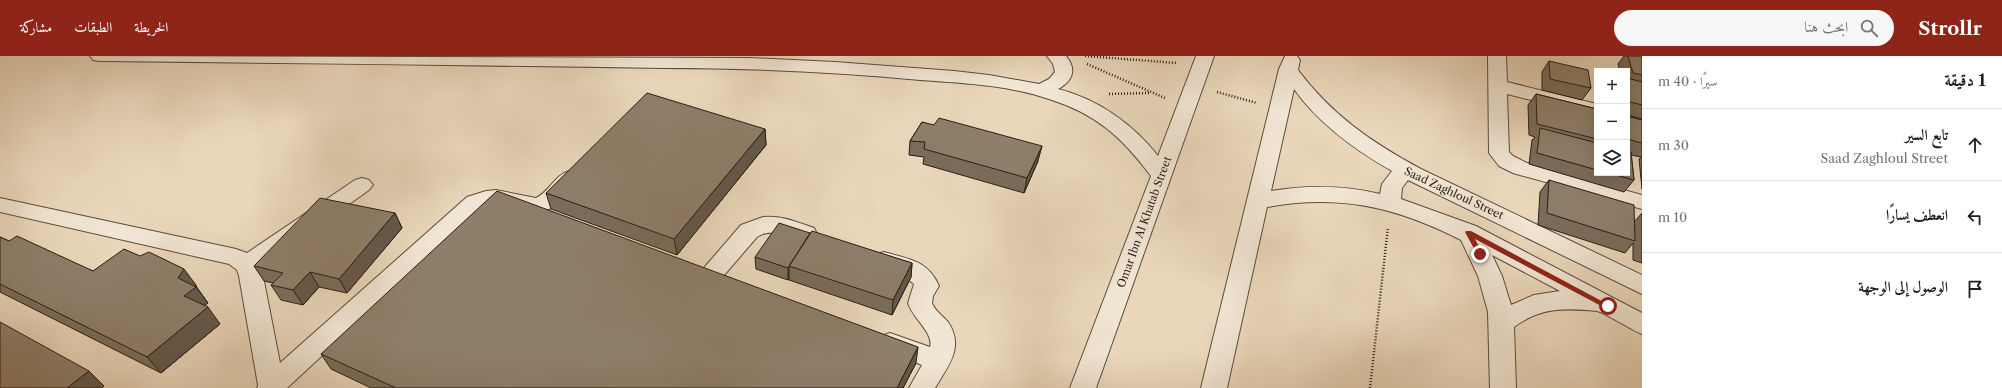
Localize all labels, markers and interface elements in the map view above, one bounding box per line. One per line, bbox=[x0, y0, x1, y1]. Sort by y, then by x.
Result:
search box bbox=[1614, 10, 1894, 46]
text: ابحث هنا bbox=[1804, 17, 1848, 36]
icon: search bbox=[1858, 17, 1880, 39]
text: Strollr bbox=[1918, 17, 1982, 40]
text: مشاركة bbox=[20, 18, 52, 36]
text: الطبقات bbox=[74, 18, 112, 36]
text: الخريطة bbox=[134, 18, 168, 36]
map controls bbox=[1594, 68, 1630, 176]
button: + bbox=[1594, 68, 1630, 104]
text: 1 دقيقة bbox=[1944, 70, 1986, 90]
text: سيرًا · 40 m bbox=[1658, 73, 1717, 89]
button: − bbox=[1594, 104, 1630, 140]
text: تابع السير bbox=[1905, 125, 1948, 144]
icon: ahead bbox=[1964, 134, 1986, 156]
text: 30 m bbox=[1658, 137, 1689, 153]
button: layers bbox=[1594, 140, 1630, 176]
text: Saad Zaghloul Street bbox=[1821, 150, 1948, 166]
street label: Omar Ibn Al Khatab Street bbox=[1114, 154, 1174, 290]
street label: Saad Zaghloul Street bbox=[1402, 164, 1506, 222]
text: انعطف يسارًا bbox=[1886, 205, 1948, 224]
icon: left bbox=[1964, 206, 1986, 228]
text: 10 m bbox=[1658, 209, 1687, 225]
route end bbox=[1471, 245, 1489, 263]
text: الوصول إلى الوجهة bbox=[1858, 277, 1948, 296]
icon: arrive bbox=[1964, 278, 1986, 300]
route start bbox=[1599, 297, 1617, 315]

